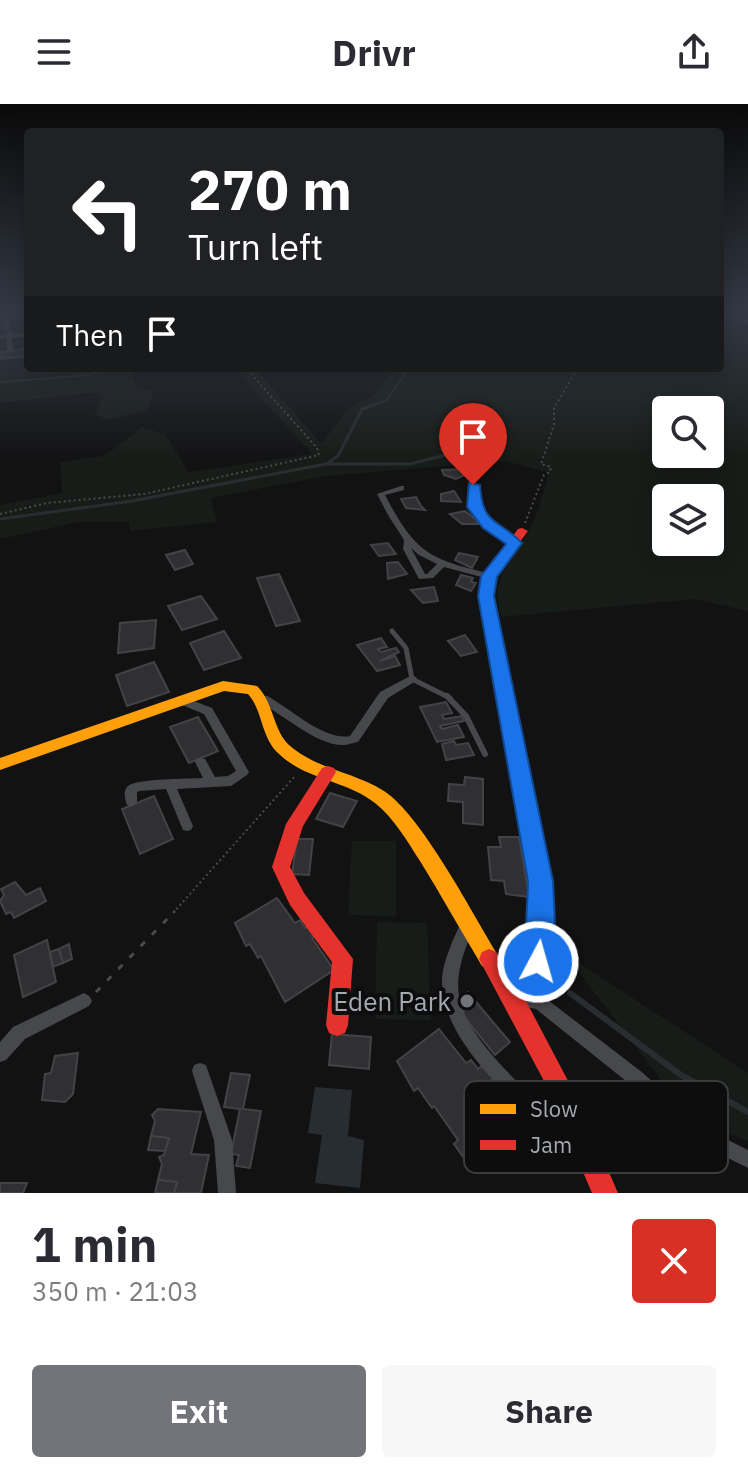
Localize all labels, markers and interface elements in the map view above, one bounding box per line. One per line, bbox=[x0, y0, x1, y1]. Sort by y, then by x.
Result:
text: Drivr bbox=[332, 29, 416, 76]
icon: menu bbox=[32, 30, 76, 74]
icon: share bbox=[672, 30, 716, 74]
text: 270 m bbox=[188, 153, 352, 225]
icon: left bbox=[56, 160, 160, 264]
text: Turn left bbox=[188, 223, 323, 270]
icon: arrive bbox=[140, 312, 184, 356]
text: Then bbox=[56, 315, 124, 354]
map controls bbox=[652, 396, 724, 556]
button: search bbox=[652, 396, 724, 468]
pin bbox=[439, 403, 507, 485]
icon: arrive bbox=[451, 415, 495, 459]
button: layers bbox=[652, 484, 724, 556]
position arrow bbox=[496, 920, 580, 1004]
place label: Eden Park bbox=[333, 984, 451, 1018]
marker: Eden Park bbox=[458, 992, 476, 1010]
legend bbox=[464, 1081, 728, 1173]
text: Slow bbox=[530, 1094, 578, 1123]
text: Jam bbox=[530, 1130, 572, 1159]
text: 1 min bbox=[32, 1213, 157, 1275]
button: close bbox=[632, 1219, 716, 1303]
text: 350 m · 21:03 bbox=[32, 1274, 198, 1308]
button: Exit bbox=[32, 1365, 366, 1457]
button: Share bbox=[382, 1365, 716, 1457]

